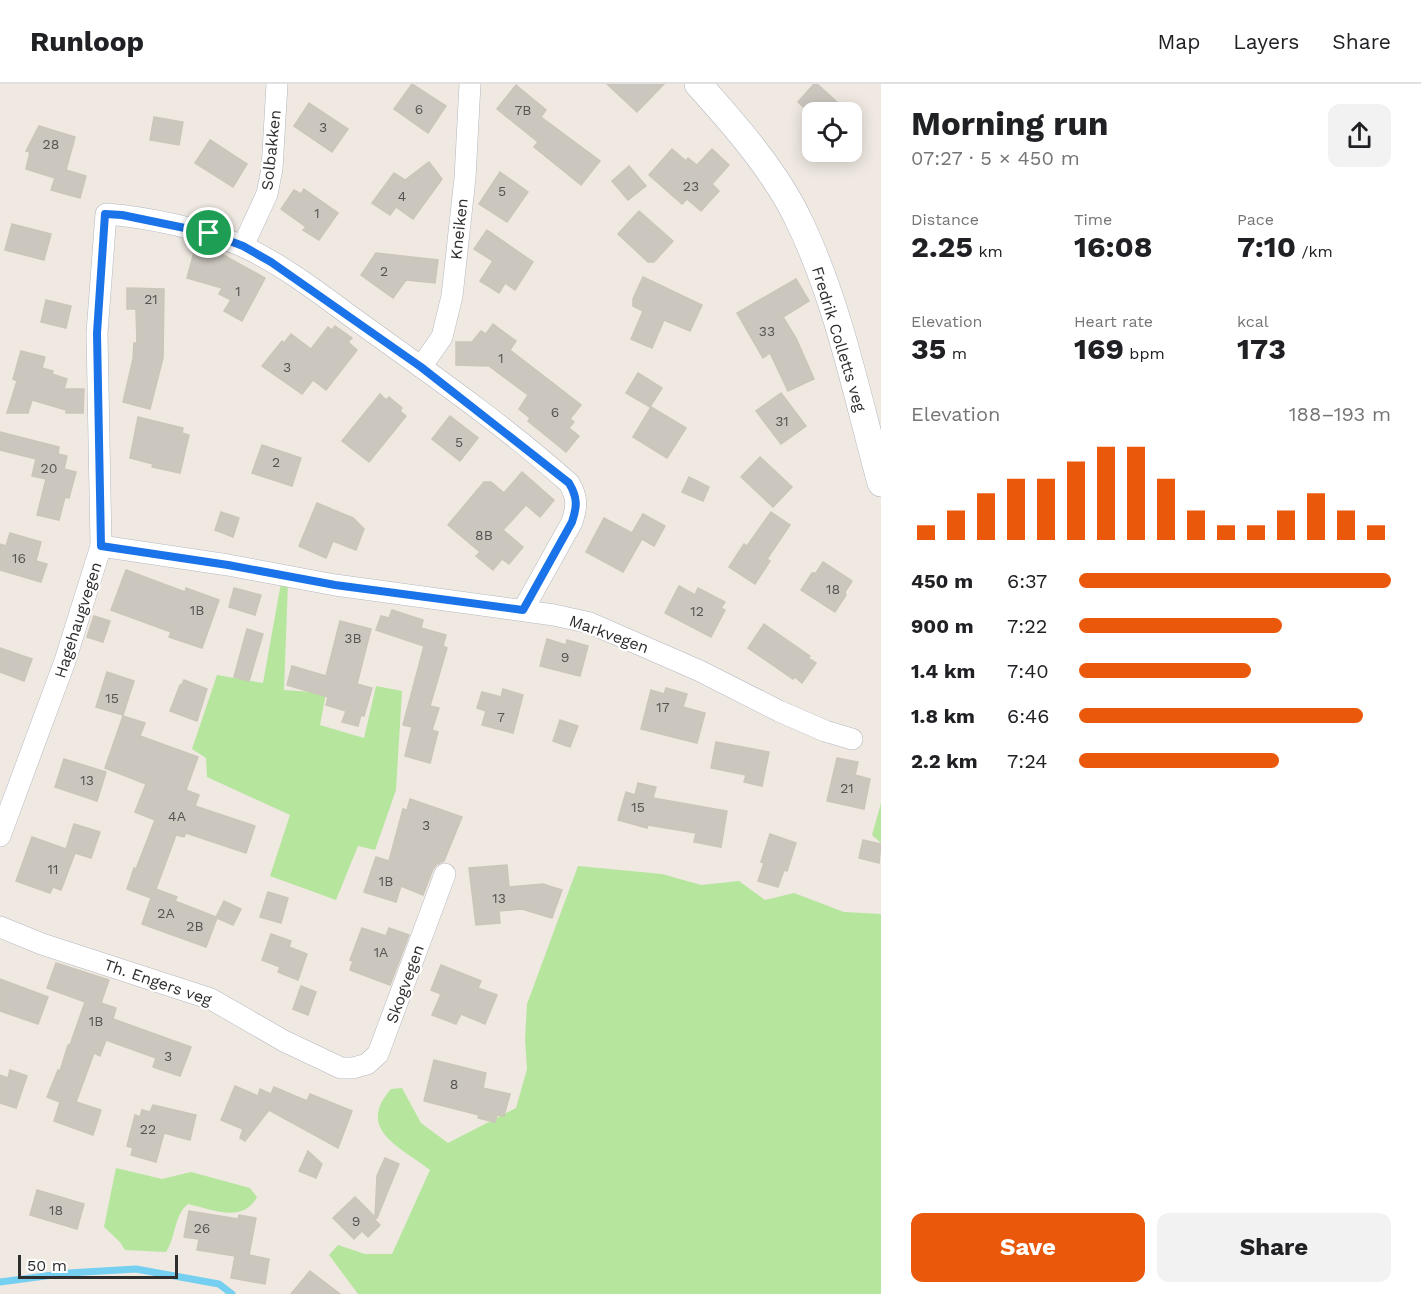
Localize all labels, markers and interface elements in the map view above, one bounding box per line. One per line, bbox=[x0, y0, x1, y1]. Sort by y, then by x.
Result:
text: Runloop bbox=[30, 25, 144, 58]
text: Map bbox=[1157, 29, 1200, 54]
text: Layers bbox=[1233, 29, 1299, 54]
text: Share bbox=[1332, 29, 1391, 54]
house number: 6 bbox=[415, 101, 423, 117]
house number: 7B bbox=[515, 102, 532, 118]
map controls bbox=[802, 102, 862, 162]
button: locate bbox=[802, 102, 862, 162]
text: Morning run bbox=[911, 104, 1108, 143]
button: share bbox=[1328, 104, 1391, 167]
street label: Solbakken bbox=[257, 109, 285, 191]
house number: 3 bbox=[319, 119, 327, 135]
house number: 28 bbox=[43, 136, 59, 152]
text: 07:27 · 5 × 450 m bbox=[911, 146, 1080, 170]
house number: 23 bbox=[683, 178, 699, 194]
house number: 5 bbox=[498, 183, 506, 199]
house number: 4 bbox=[398, 188, 406, 204]
street label: Kneiken bbox=[446, 197, 472, 261]
house number: 1 bbox=[314, 205, 320, 221]
pin bbox=[183, 207, 234, 258]
text: Distance bbox=[911, 210, 979, 229]
text: Time bbox=[1074, 210, 1112, 229]
text: Pace bbox=[1237, 210, 1274, 229]
icon: arrive bbox=[192, 216, 225, 249]
text: 2.25 bbox=[911, 229, 973, 264]
text: 16:08 bbox=[1074, 229, 1153, 264]
text: 7:10 bbox=[1237, 229, 1296, 264]
text: km bbox=[973, 242, 1003, 261]
text: /km bbox=[1296, 242, 1333, 261]
house number: 2 bbox=[380, 263, 388, 279]
street label: Fredrik Colletts veg bbox=[808, 264, 870, 414]
house number: 1 bbox=[235, 283, 241, 299]
house number: 21 bbox=[144, 291, 158, 307]
text: Elevation bbox=[911, 312, 982, 331]
text: Heart rate bbox=[1074, 312, 1153, 331]
text: kcal bbox=[1237, 312, 1269, 331]
house number: 33 bbox=[759, 323, 775, 339]
text: 35 bbox=[911, 331, 946, 366]
text: 169 bbox=[1074, 331, 1124, 366]
text: 173 bbox=[1237, 331, 1286, 366]
text: m bbox=[946, 344, 967, 363]
text: bpm bbox=[1124, 344, 1165, 363]
house number: 1 bbox=[498, 350, 504, 366]
house number: 3 bbox=[283, 359, 291, 375]
text: Elevation bbox=[911, 402, 1000, 426]
text: 188–193 m bbox=[1289, 402, 1391, 426]
house number: 6 bbox=[551, 404, 559, 420]
house number: 31 bbox=[775, 413, 789, 429]
house number: 5 bbox=[455, 434, 463, 450]
house number: 2 bbox=[272, 454, 280, 470]
house number: 20 bbox=[41, 460, 57, 476]
house number: 8B bbox=[475, 527, 493, 543]
house number: 16 bbox=[12, 550, 26, 566]
street label: Hagehaugvegen bbox=[50, 560, 106, 680]
text: 450 m bbox=[911, 569, 973, 593]
text: 6:37 bbox=[1007, 569, 1047, 593]
house number: 18 bbox=[826, 581, 840, 597]
house number: 1B bbox=[190, 602, 204, 618]
house number: 12 bbox=[690, 603, 704, 619]
street label: Markvegen bbox=[567, 611, 651, 657]
text: 900 m bbox=[911, 614, 974, 638]
text: 7:22 bbox=[1007, 614, 1047, 638]
house number: 3B bbox=[344, 630, 362, 646]
house number: 9 bbox=[561, 649, 569, 665]
text: 1.4 km bbox=[911, 659, 975, 683]
text: 7:40 bbox=[1007, 659, 1049, 683]
house number: 15 bbox=[105, 690, 119, 706]
house number: 17 bbox=[656, 699, 670, 715]
text: 1.8 km bbox=[911, 704, 975, 728]
text: 6:46 bbox=[1007, 704, 1049, 728]
house number: 7 bbox=[497, 709, 505, 725]
text: 2.2 km bbox=[911, 749, 978, 773]
text: 7:24 bbox=[1007, 749, 1047, 773]
house number: 13 bbox=[80, 772, 94, 788]
house number: 21 bbox=[840, 780, 854, 796]
house number: 15 bbox=[631, 799, 645, 815]
house number: 4A bbox=[168, 808, 186, 824]
house number: 3 bbox=[422, 817, 430, 833]
house number: 11 bbox=[48, 861, 58, 877]
house number: 1B bbox=[379, 873, 393, 889]
house number: 13 bbox=[492, 890, 506, 906]
house number: 2A bbox=[157, 905, 175, 921]
house number: 2B bbox=[186, 918, 204, 934]
street label: Skogvegen bbox=[382, 942, 428, 1026]
house number: 1A bbox=[374, 944, 388, 960]
street label: Th. Engers veg bbox=[102, 955, 215, 1009]
house number: 1B bbox=[89, 1013, 103, 1029]
house number: 3 bbox=[164, 1048, 172, 1064]
house number: 8 bbox=[450, 1076, 458, 1092]
house number: 22 bbox=[140, 1121, 156, 1137]
house number: 18 bbox=[49, 1202, 63, 1218]
house number: 9 bbox=[352, 1213, 360, 1229]
button: Save bbox=[911, 1213, 1145, 1282]
button: Share bbox=[1157, 1213, 1391, 1282]
house number: 26 bbox=[194, 1220, 210, 1236]
scale bar bbox=[18, 1252, 178, 1280]
text: 50 m bbox=[27, 1256, 67, 1275]

